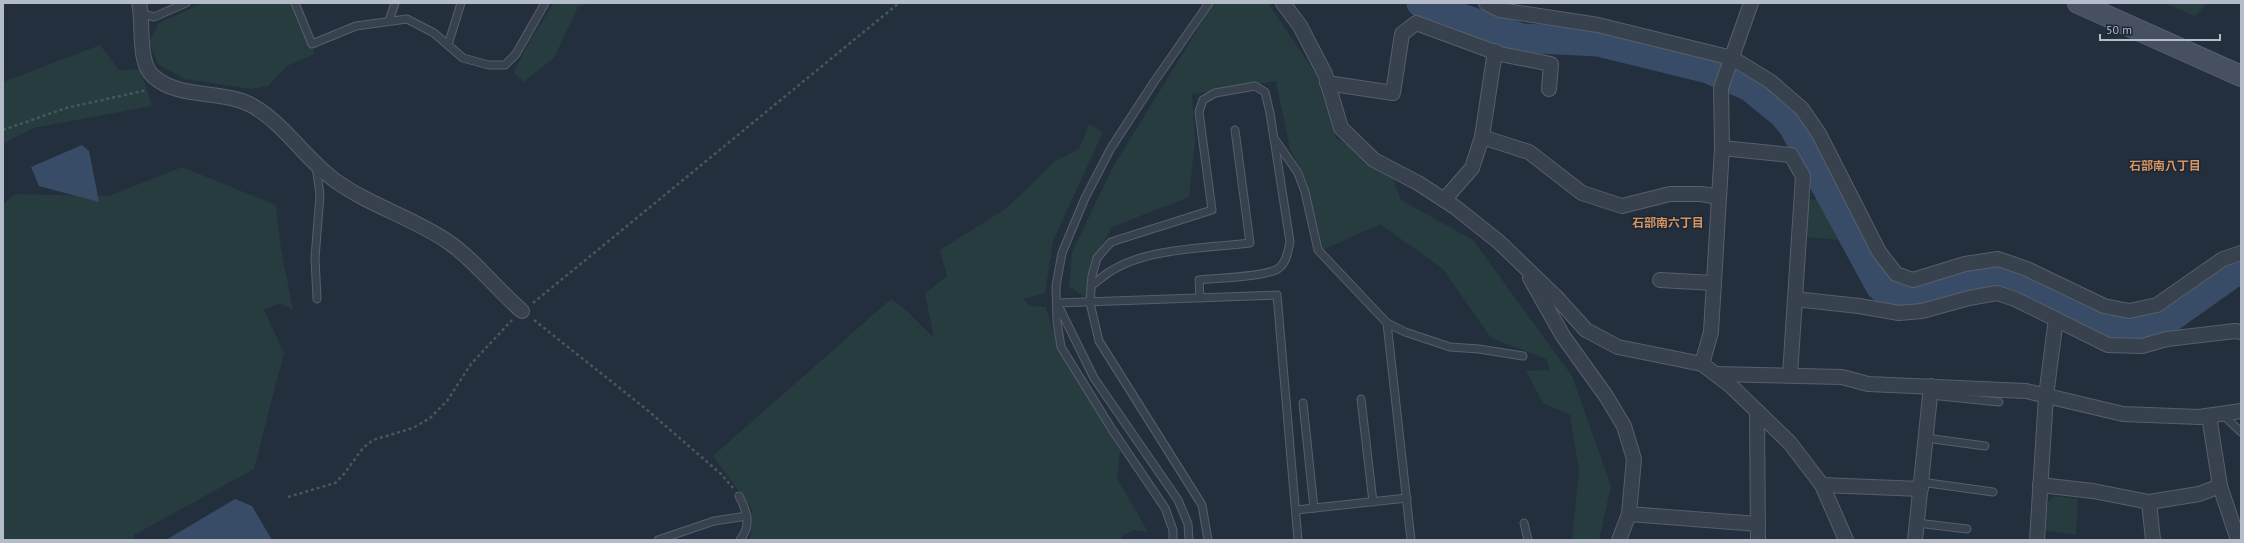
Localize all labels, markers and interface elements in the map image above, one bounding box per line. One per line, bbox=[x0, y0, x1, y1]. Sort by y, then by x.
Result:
scale bar bbox=[2100, 16, 2220, 42]
text: 50 m bbox=[2106, 22, 2132, 37]
district label: 石部南八丁目 bbox=[2129, 158, 2201, 173]
district label: 石部南六丁目 bbox=[1632, 215, 1704, 230]

